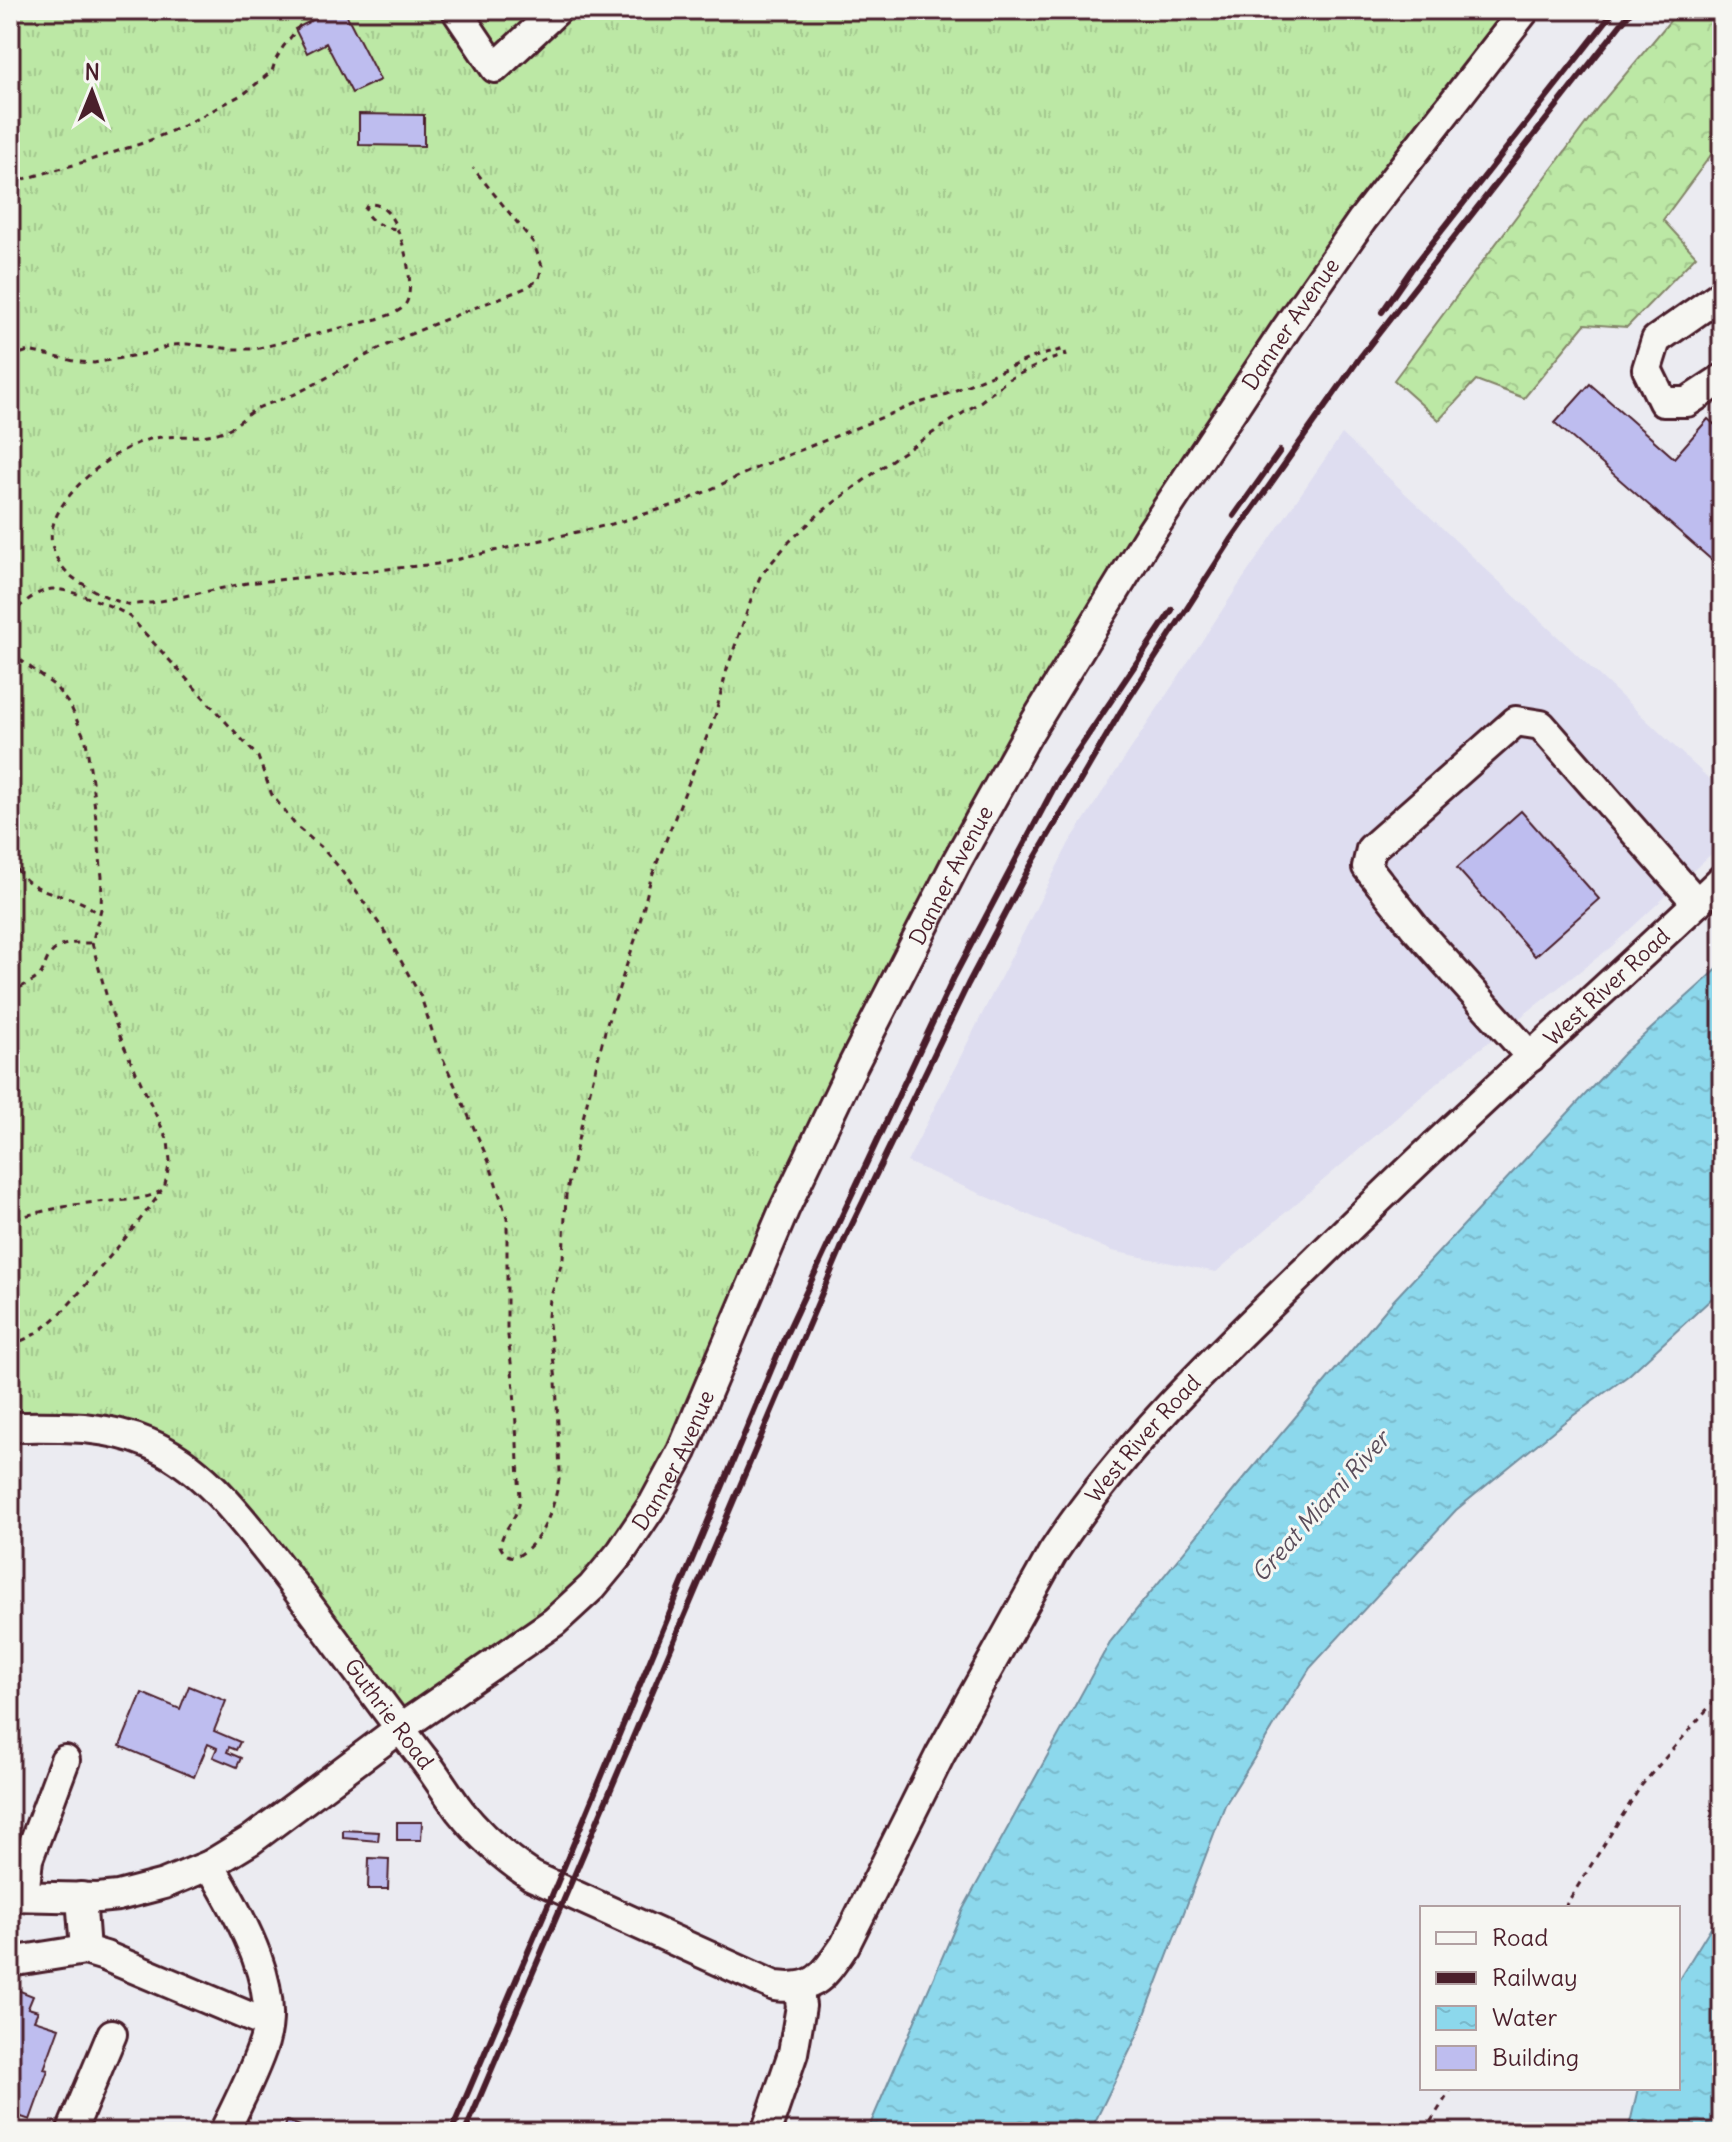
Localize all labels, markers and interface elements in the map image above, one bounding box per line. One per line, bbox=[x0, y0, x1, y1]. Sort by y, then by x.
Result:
north arrow bbox=[52, 52, 132, 132]
text: N bbox=[85, 58, 100, 86]
street label: Danner Avenue bbox=[1236, 252, 1345, 395]
street label: Danner Avenue bbox=[903, 800, 999, 949]
street label: West River Road bbox=[1538, 922, 1675, 1052]
street label: West River Road bbox=[1079, 1369, 1206, 1508]
street label: Danner Avenue bbox=[626, 1386, 720, 1536]
water label: Great Miami River bbox=[1244, 1422, 1398, 1588]
street label: Guthrie Road bbox=[339, 1653, 440, 1775]
legend bbox=[1420, 1906, 1680, 2090]
text: Road bbox=[1492, 1922, 1548, 1952]
text: Railway bbox=[1492, 1962, 1578, 1992]
text: Water bbox=[1492, 2002, 1557, 2032]
text: Building bbox=[1492, 2042, 1579, 2072]

